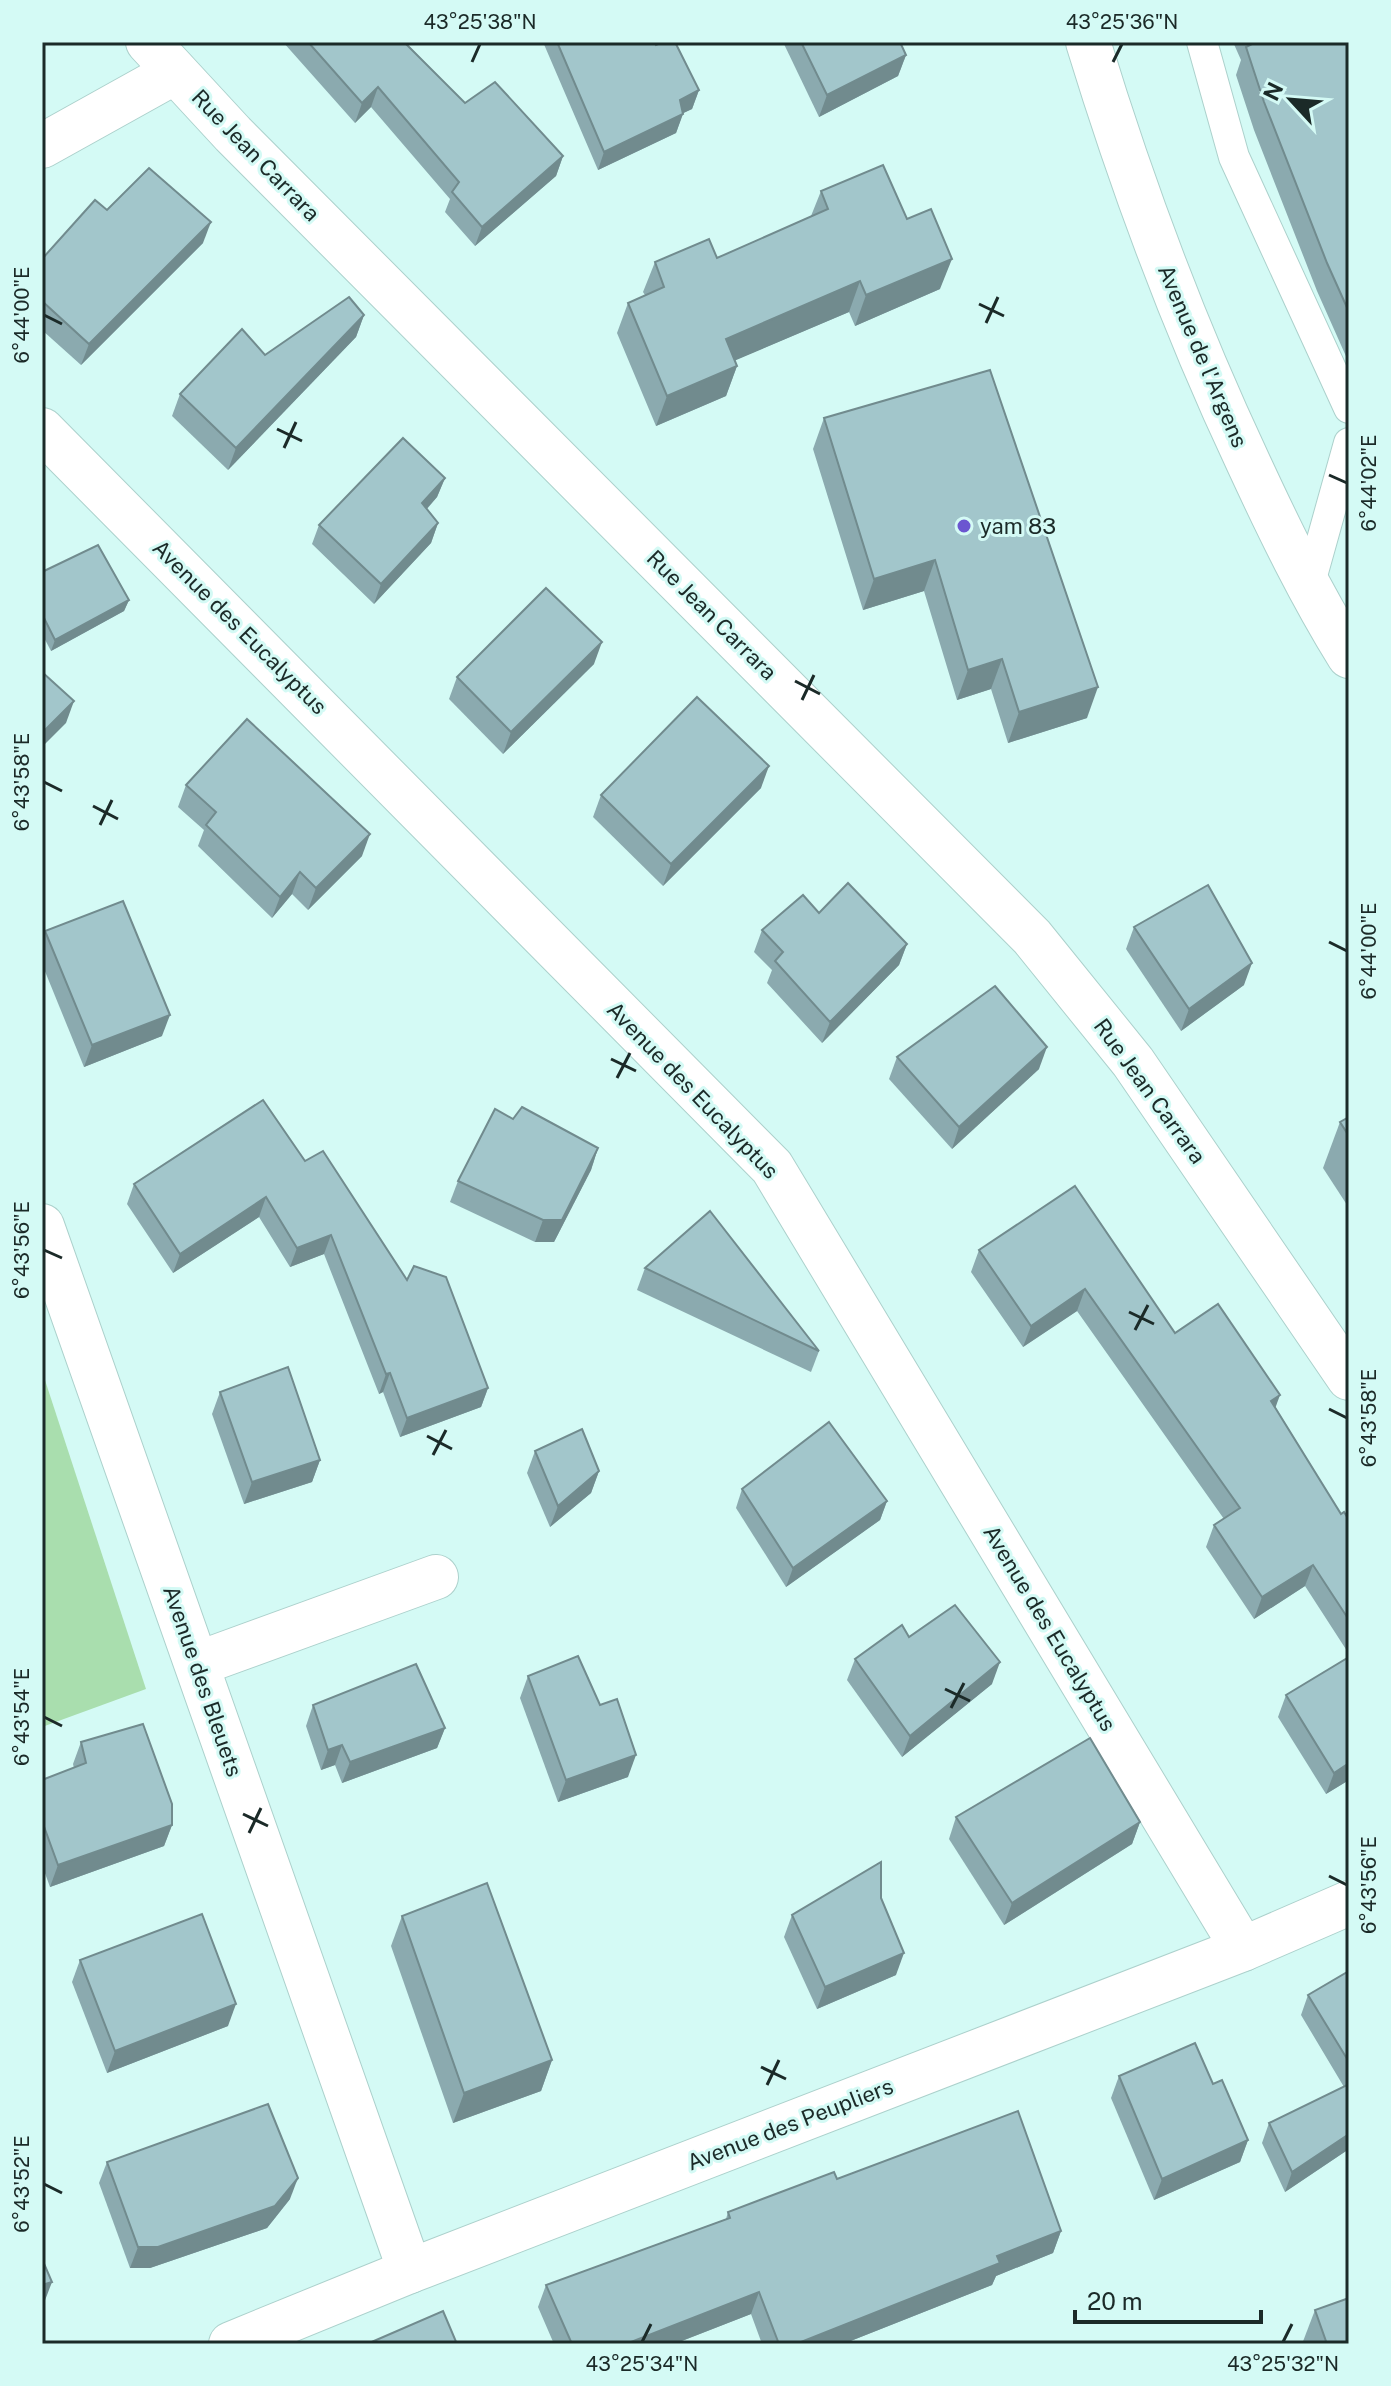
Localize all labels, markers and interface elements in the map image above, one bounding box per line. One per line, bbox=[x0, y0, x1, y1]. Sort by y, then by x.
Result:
text: 43°25'38"N bbox=[423, 10, 537, 34]
text: 43°25'36"N bbox=[1066, 10, 1178, 34]
north arrow bbox=[1251, 60, 1331, 140]
text: N bbox=[1258, 78, 1288, 105]
street label: Rue Jean Carrara bbox=[187, 84, 325, 226]
street label: Avenue de l'Argens bbox=[1153, 261, 1253, 451]
text: 6°44'00"E bbox=[10, 266, 34, 364]
text: 6°44'02"E bbox=[1357, 435, 1381, 531]
place label: yam 83 bbox=[980, 513, 1056, 539]
marker: yam 83 bbox=[955, 517, 973, 535]
street label: Avenue des Eucalyptus bbox=[148, 535, 332, 719]
street label: Rue Jean Carrara bbox=[642, 545, 782, 685]
text: 6°43'58"E bbox=[10, 733, 34, 831]
text: 6°44'00"E bbox=[1357, 902, 1381, 1000]
street label: Avenue des Eucalyptus bbox=[602, 996, 784, 1184]
street label: Rue Jean Carrara bbox=[1089, 1013, 1211, 1169]
text: 6°43'56"E bbox=[10, 1201, 34, 1299]
text: 6°43'58"E bbox=[1357, 1369, 1381, 1467]
street label: Avenue des Eucalyptus bbox=[978, 1520, 1122, 1736]
street label: Avenue des Bleuets bbox=[158, 1582, 248, 1780]
text: 6°43'54"E bbox=[10, 1668, 34, 1766]
text: 6°43'56"E bbox=[1357, 1836, 1381, 1934]
street label: Avenue des Peupliers bbox=[683, 2073, 897, 2175]
text: 6°43'52"E bbox=[10, 2135, 34, 2233]
scale bar bbox=[1075, 2274, 1261, 2324]
text: 20 m bbox=[1087, 2287, 1143, 2315]
text: 43°25'34"N bbox=[586, 2352, 698, 2376]
text: 43°25'32"N bbox=[1227, 2352, 1339, 2376]

